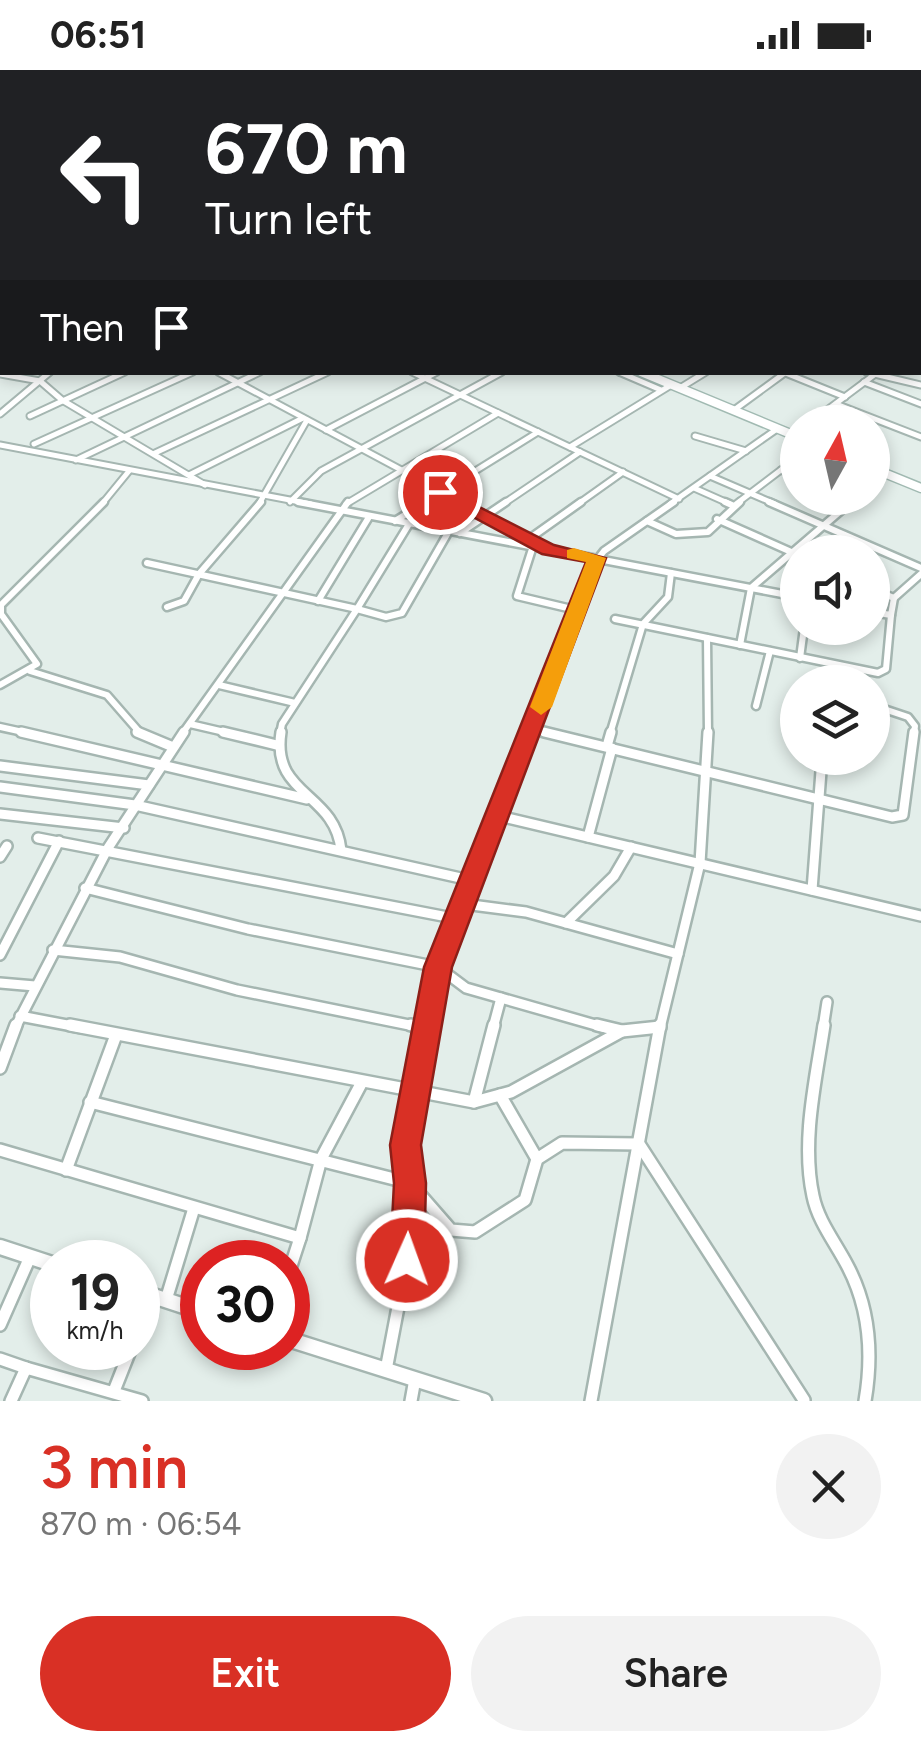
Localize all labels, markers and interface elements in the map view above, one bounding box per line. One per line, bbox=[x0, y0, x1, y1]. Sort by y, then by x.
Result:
text: 06:51 bbox=[50, 12, 146, 58]
text: 670 m bbox=[205, 106, 408, 191]
icon: left bbox=[40, 110, 170, 240]
text: Turn left bbox=[205, 191, 372, 245]
icon: arrive bbox=[144, 300, 199, 355]
text: Then bbox=[40, 305, 124, 351]
north arrow bbox=[780, 405, 890, 515]
map controls bbox=[780, 405, 890, 775]
pin bbox=[398, 450, 483, 535]
icon: arrive bbox=[413, 465, 468, 520]
button: sound bbox=[780, 535, 890, 645]
button: layers bbox=[780, 665, 890, 775]
position arrow bbox=[355, 1208, 459, 1312]
speed limit sign: 30 bbox=[180, 1240, 310, 1370]
text: 19 bbox=[70, 1262, 120, 1323]
text: km/h bbox=[66, 1315, 124, 1345]
text: 3 min bbox=[40, 1431, 188, 1503]
button: close bbox=[776, 1434, 881, 1539]
text: 870 m · 06:54 bbox=[40, 1505, 241, 1543]
button: Exit bbox=[40, 1616, 451, 1731]
button: Share bbox=[471, 1616, 881, 1731]

